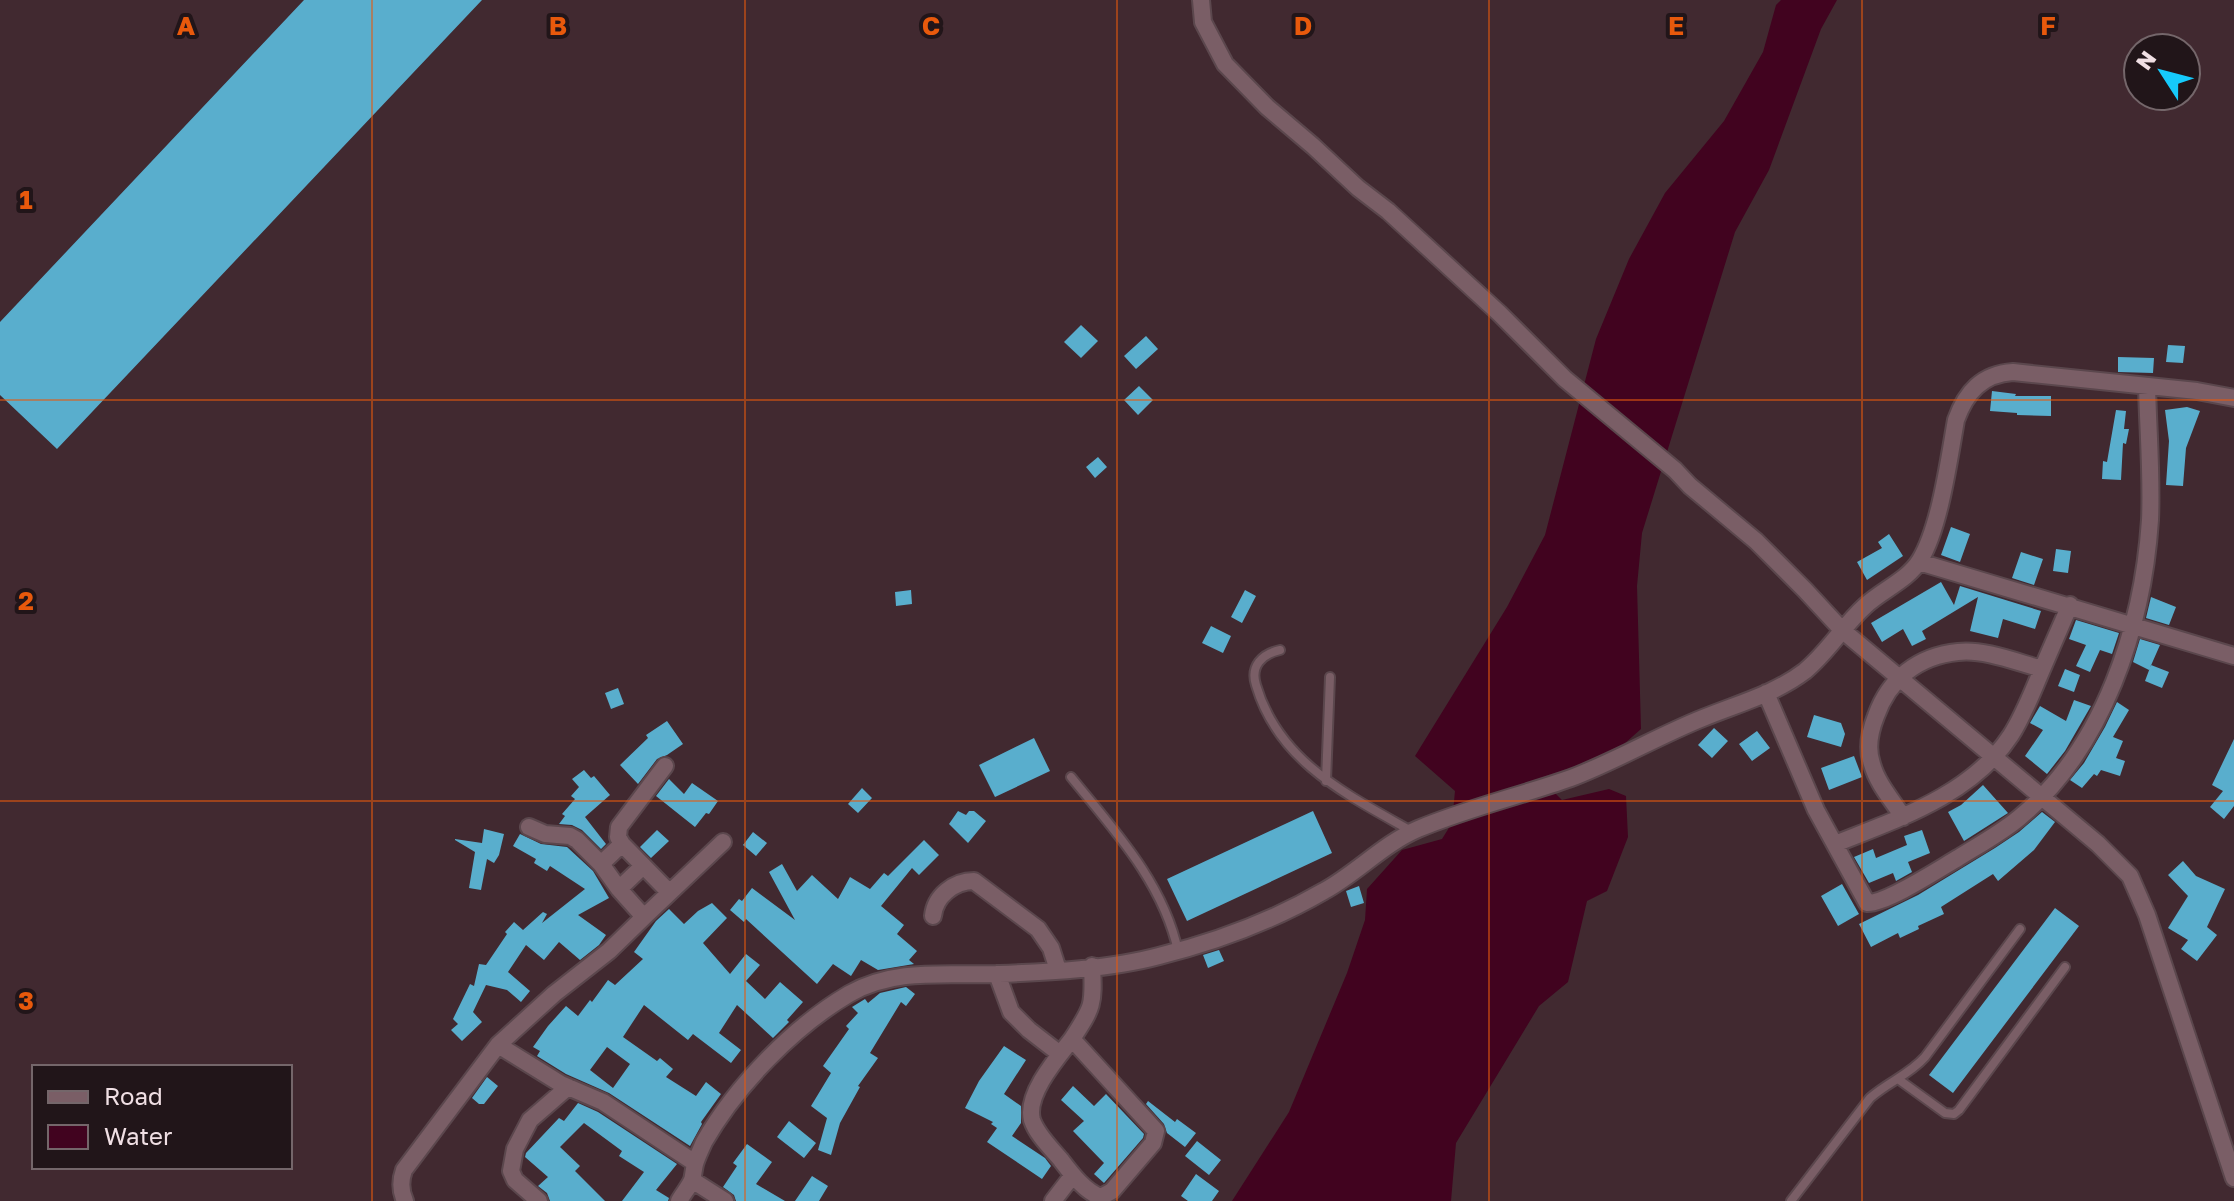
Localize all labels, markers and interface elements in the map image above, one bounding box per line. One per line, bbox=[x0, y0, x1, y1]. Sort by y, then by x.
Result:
text: A bbox=[177, 10, 196, 41]
text: B bbox=[549, 10, 567, 41]
text: C bbox=[922, 10, 940, 41]
text: D bbox=[1294, 10, 1312, 41]
text: E bbox=[1668, 10, 1684, 41]
text: F bbox=[2040, 10, 2056, 41]
north arrow bbox=[2122, 32, 2202, 112]
text: N bbox=[2130, 45, 2161, 75]
text: 1 bbox=[19, 184, 33, 215]
text: 2 bbox=[18, 585, 34, 616]
text: 3 bbox=[18, 985, 34, 1016]
legend bbox=[32, 1065, 292, 1169]
text: Road bbox=[104, 1081, 163, 1110]
text: Water bbox=[104, 1121, 172, 1150]

